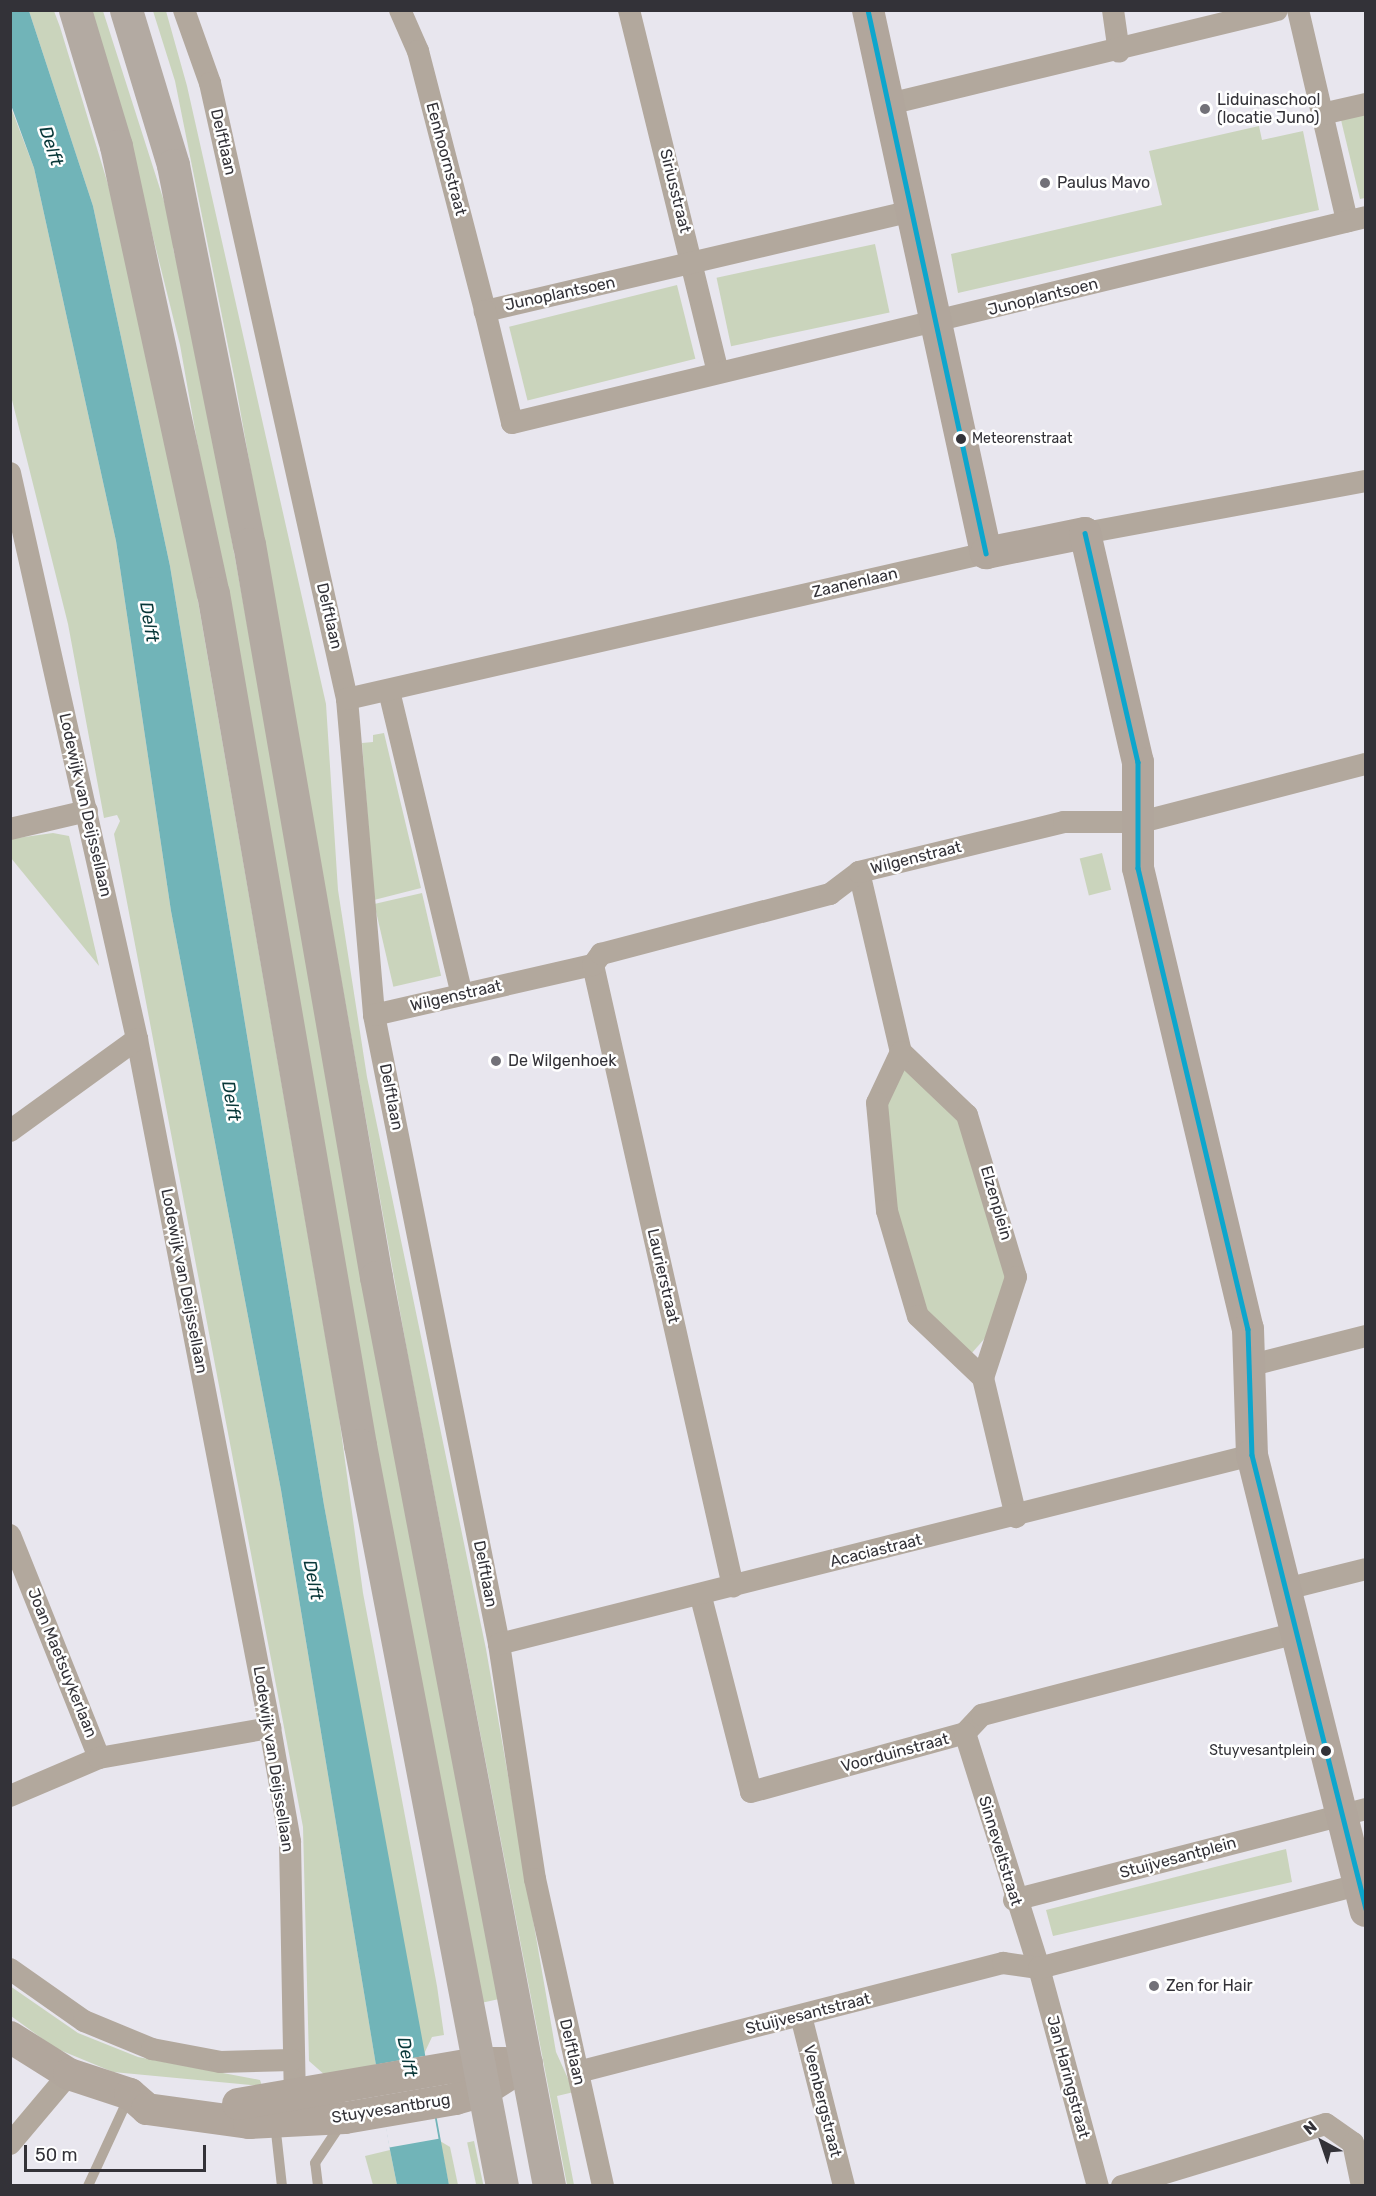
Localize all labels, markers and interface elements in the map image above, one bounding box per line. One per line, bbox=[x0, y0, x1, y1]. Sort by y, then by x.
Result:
place label: Liduinaschool (locatie Juno) bbox=[1217, 90, 1320, 128]
street label: Eenhoornstraat bbox=[422, 100, 470, 218]
marker: Liduinaschool (locatie Juno) bbox=[1198, 102, 1212, 116]
street label: Delftlaan bbox=[206, 107, 240, 177]
water label: Delft bbox=[34, 123, 68, 169]
street label: Siriusstraat bbox=[655, 147, 695, 235]
place label: Paulus Mavo bbox=[1057, 173, 1150, 193]
marker: Paulus Mavo bbox=[1038, 176, 1052, 190]
street label: Junoplantsoen bbox=[503, 273, 617, 315]
street label: Junoplantsoen bbox=[986, 274, 1100, 320]
place label: Meteorenstraat bbox=[972, 431, 1072, 447]
marker: Meteorenstraat bbox=[955, 433, 967, 445]
street label: Zaanenlaan bbox=[811, 564, 899, 602]
street label: Delftlaan bbox=[312, 581, 346, 651]
water label: Delft bbox=[135, 600, 163, 644]
street label: Lodewijk van Deijssellaan bbox=[54, 711, 116, 899]
street label: Wilgenstraat bbox=[869, 837, 963, 879]
street label: Wilgenstraat bbox=[409, 976, 503, 1016]
place label: De Wilgenhoek bbox=[508, 1051, 617, 1071]
marker: De Wilgenhoek bbox=[489, 1054, 503, 1068]
street label: Delftlaan bbox=[375, 1062, 407, 1132]
water label: Delft bbox=[217, 1079, 245, 1123]
street label: Elzenplein bbox=[976, 1164, 1016, 1242]
street label: Lodewijk van Deijssellaan bbox=[157, 1187, 211, 1375]
street label: Laurierstraat bbox=[643, 1227, 683, 1325]
street label: Acaciastraat bbox=[828, 1530, 924, 1572]
street label: Delftlaan bbox=[469, 1539, 501, 1609]
water label: Delft bbox=[299, 1558, 327, 1602]
street label: Joan Maetsuykerlaan bbox=[23, 1586, 101, 1740]
street label: Lodewijk van Deijssellaan bbox=[249, 1664, 297, 1854]
street label: Voorduinstraat bbox=[839, 1729, 951, 1777]
place label: Stuyvesantplein bbox=[1209, 1743, 1315, 1759]
marker: Stuyvesantplein bbox=[1320, 1745, 1332, 1757]
street label: Sinneveltstraat bbox=[974, 1794, 1026, 1908]
street label: Stuijvesantplein bbox=[1118, 1833, 1238, 1883]
place label: Zen for Hair bbox=[1166, 1976, 1253, 1996]
marker: Zen for Hair bbox=[1147, 1979, 1161, 1993]
street label: Stuijvesantstraat bbox=[743, 1989, 873, 2039]
street label: Jan Haringstraat bbox=[1042, 2014, 1094, 2140]
street label: Delftlaan bbox=[555, 2017, 589, 2087]
water label: Delft bbox=[393, 2035, 421, 2079]
street label: Veenbergstraat bbox=[799, 2043, 845, 2159]
street label: Stuyvesantbrug bbox=[330, 2090, 452, 2128]
north arrow bbox=[1292, 2112, 1352, 2172]
text: N bbox=[1300, 2117, 1321, 2139]
scale bar bbox=[27, 2133, 208, 2171]
text: 50 m bbox=[35, 2144, 78, 2166]

